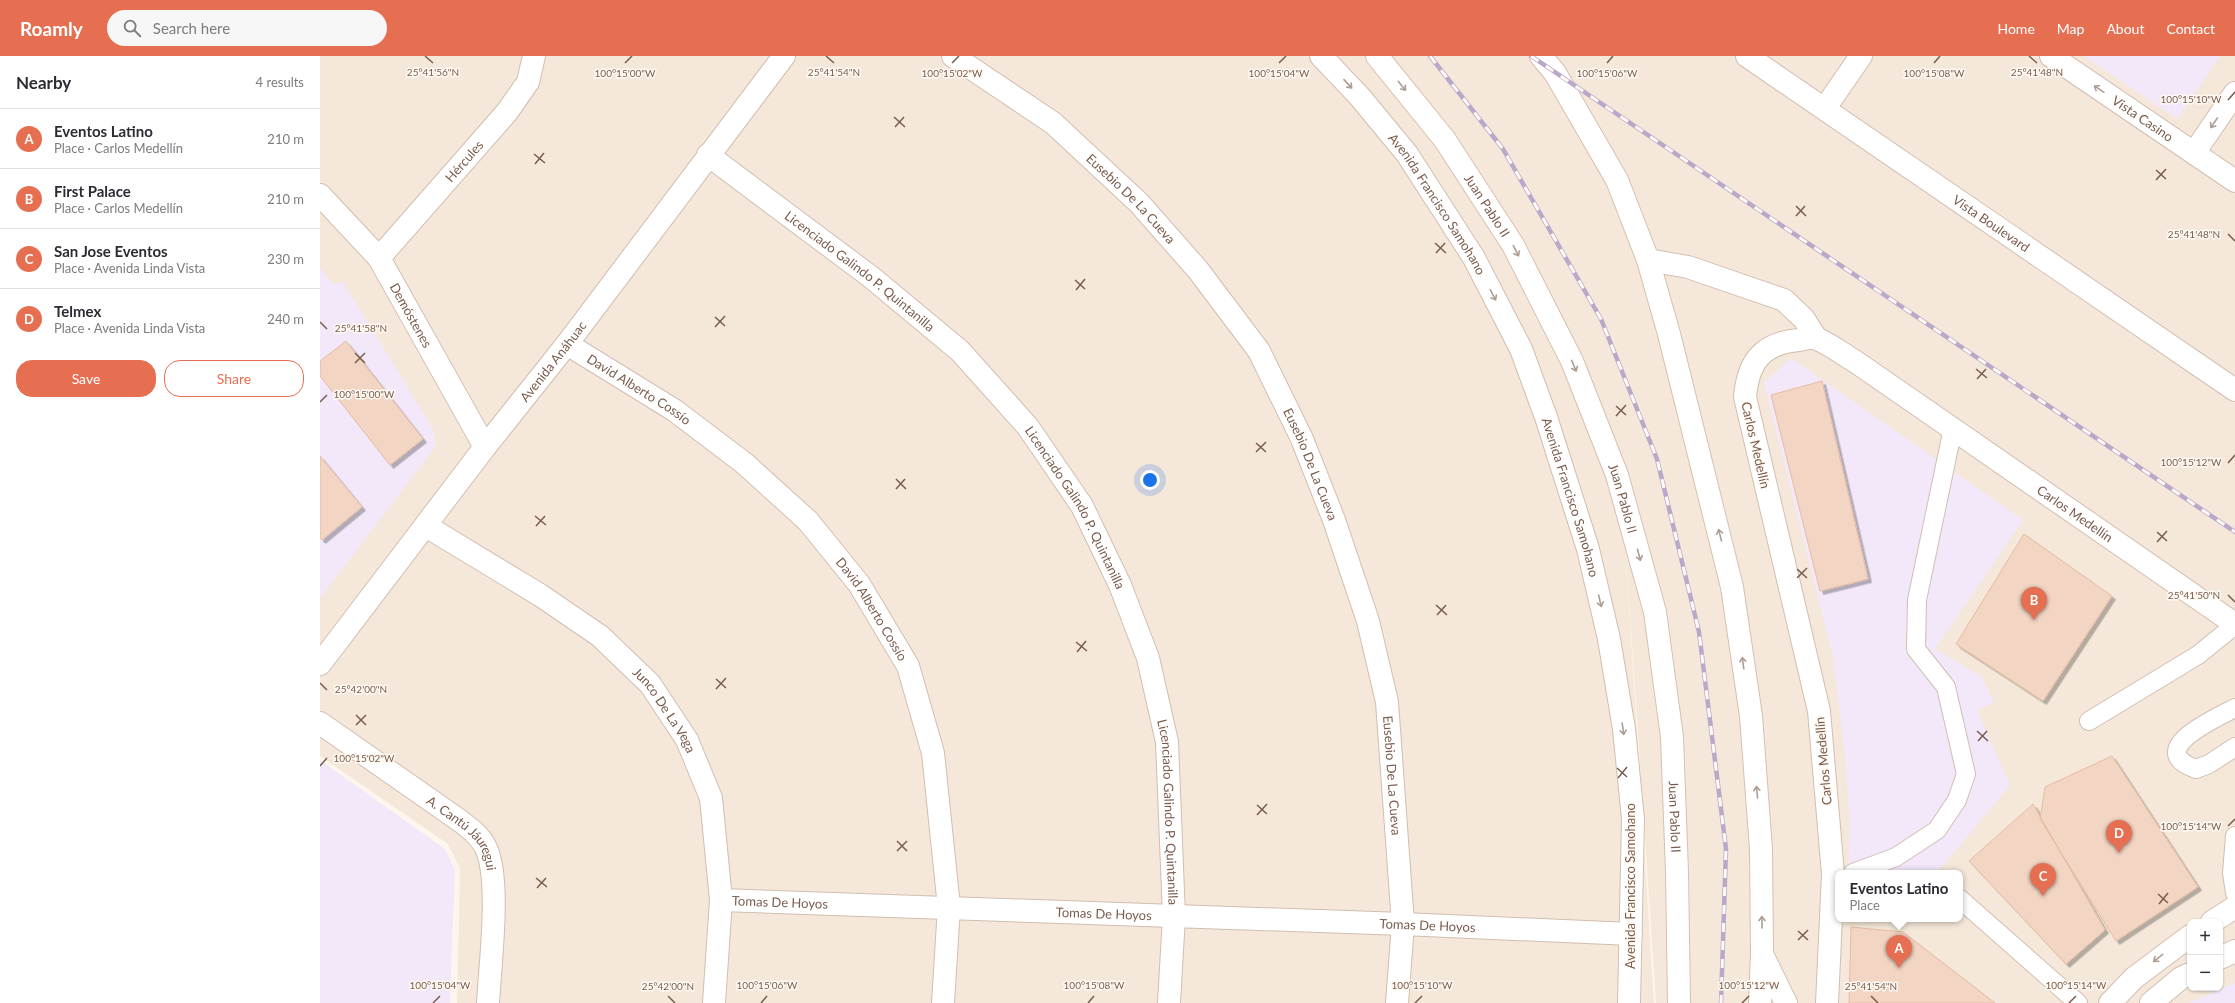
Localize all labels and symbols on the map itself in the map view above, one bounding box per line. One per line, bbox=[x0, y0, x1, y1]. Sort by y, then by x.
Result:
text: 25°41'56"N bbox=[407, 66, 459, 78]
text: 25°41'54"N bbox=[808, 66, 860, 78]
text: 25°41'48"N bbox=[2011, 66, 2063, 78]
text: 100°15'00"W bbox=[595, 67, 656, 79]
text: 100°15'02"W bbox=[922, 67, 983, 79]
text: 100°15'04"W bbox=[1249, 67, 1310, 79]
text: 100°15'06"W bbox=[1577, 67, 1638, 79]
text: 100°15'08"W bbox=[1904, 67, 1965, 79]
one-way arrow bbox=[1343, 79, 1353, 89]
one-way arrow bbox=[1398, 81, 1406, 92]
one-way arrow bbox=[2093, 84, 2104, 93]
street label: Vista Casino bbox=[2109, 92, 2177, 145]
text: 100°15'10"W bbox=[2161, 93, 2222, 105]
one-way arrow bbox=[2210, 117, 2218, 128]
street label: Avenida Francisco Samohano bbox=[1385, 130, 1489, 278]
street label: Hércules bbox=[441, 137, 487, 185]
street label: Eusebio De La Cueva bbox=[1083, 150, 1179, 247]
street label: Juan Pablo II bbox=[1461, 171, 1514, 240]
street label: Vista Boulevard bbox=[1950, 191, 2033, 255]
street label: Licenciado Galindo P. Quintanilla bbox=[782, 207, 938, 335]
text: 25°41'48"N bbox=[2168, 228, 2220, 240]
one-way arrow bbox=[1512, 244, 1520, 256]
street label: Demóstenes bbox=[387, 280, 436, 351]
one-way arrow bbox=[1489, 289, 1497, 301]
street label: Avenida Anáhuac bbox=[516, 318, 590, 405]
text: 25°41'58"N bbox=[335, 322, 387, 334]
street label: David Alberto Cossío bbox=[584, 350, 694, 428]
one-way arrow bbox=[1571, 360, 1579, 372]
text: 100°15'00"W bbox=[334, 388, 395, 400]
street label: Carlos Medellín bbox=[1738, 400, 1774, 490]
street label: Eusebio De La Cueva bbox=[1280, 405, 1341, 523]
street label: Avenida Francisco Samohano bbox=[1539, 415, 1602, 579]
street label: Licenciado Galindo P. Quintanilla bbox=[1022, 423, 1129, 591]
text: 100°15'12"W bbox=[2161, 456, 2222, 468]
street label: Juan Pablo II bbox=[1605, 461, 1641, 535]
your location bbox=[1140, 470, 1160, 490]
street label: Carlos Medellín bbox=[2034, 482, 2116, 545]
one-way arrow bbox=[1715, 529, 1723, 542]
one-way arrow bbox=[1636, 549, 1643, 562]
street label: David Alberto Cossío bbox=[833, 554, 911, 664]
pin: B bbox=[2021, 587, 2047, 620]
text: 25°41'50"N bbox=[2168, 589, 2220, 601]
one-way arrow bbox=[1597, 595, 1605, 608]
one-way arrow bbox=[1739, 657, 1747, 670]
street label: Junco De La Vega bbox=[630, 664, 699, 755]
text: 25°42'00"N bbox=[335, 683, 387, 695]
street label: Eusebio De La Cueva bbox=[1380, 715, 1405, 836]
street label: Carlos Medellín bbox=[1811, 716, 1835, 806]
street label: Licenciado Galindo P. Quintanilla bbox=[1154, 718, 1182, 905]
one-way arrow bbox=[1619, 722, 1627, 735]
text: 100°15'02"W bbox=[334, 752, 395, 764]
street label: Juan Pablo II bbox=[1666, 780, 1684, 853]
one-way arrow bbox=[1753, 786, 1760, 799]
street label: A. Cantú Jáuregui bbox=[424, 792, 500, 871]
street label: Avenida Francisco Samohano bbox=[1622, 803, 1638, 969]
pin: D bbox=[2106, 820, 2132, 853]
text: 100°15'14"W bbox=[2161, 820, 2222, 832]
pin: C bbox=[2030, 863, 2056, 896]
street label: Tomas De Hoyos bbox=[732, 892, 829, 912]
street label: Tomas De Hoyos bbox=[1055, 904, 1152, 923]
street label: Tomas De Hoyos bbox=[1379, 915, 1476, 935]
one-way arrow bbox=[1758, 916, 1766, 929]
pin: A bbox=[1886, 935, 1912, 968]
one-way arrow bbox=[2153, 954, 2164, 963]
text: 100°15'04"W bbox=[410, 979, 471, 991]
text: 100°15'06"W bbox=[737, 979, 798, 991]
text: 100°15'08"W bbox=[1064, 979, 1125, 991]
text: 100°15'10"W bbox=[1392, 979, 1453, 991]
text: 100°15'12"W bbox=[1719, 979, 1780, 991]
text: 100°15'14"W bbox=[2046, 979, 2107, 991]
text: 25°42'00"N bbox=[642, 980, 694, 992]
text: 25°41'54"N bbox=[1845, 980, 1897, 992]

